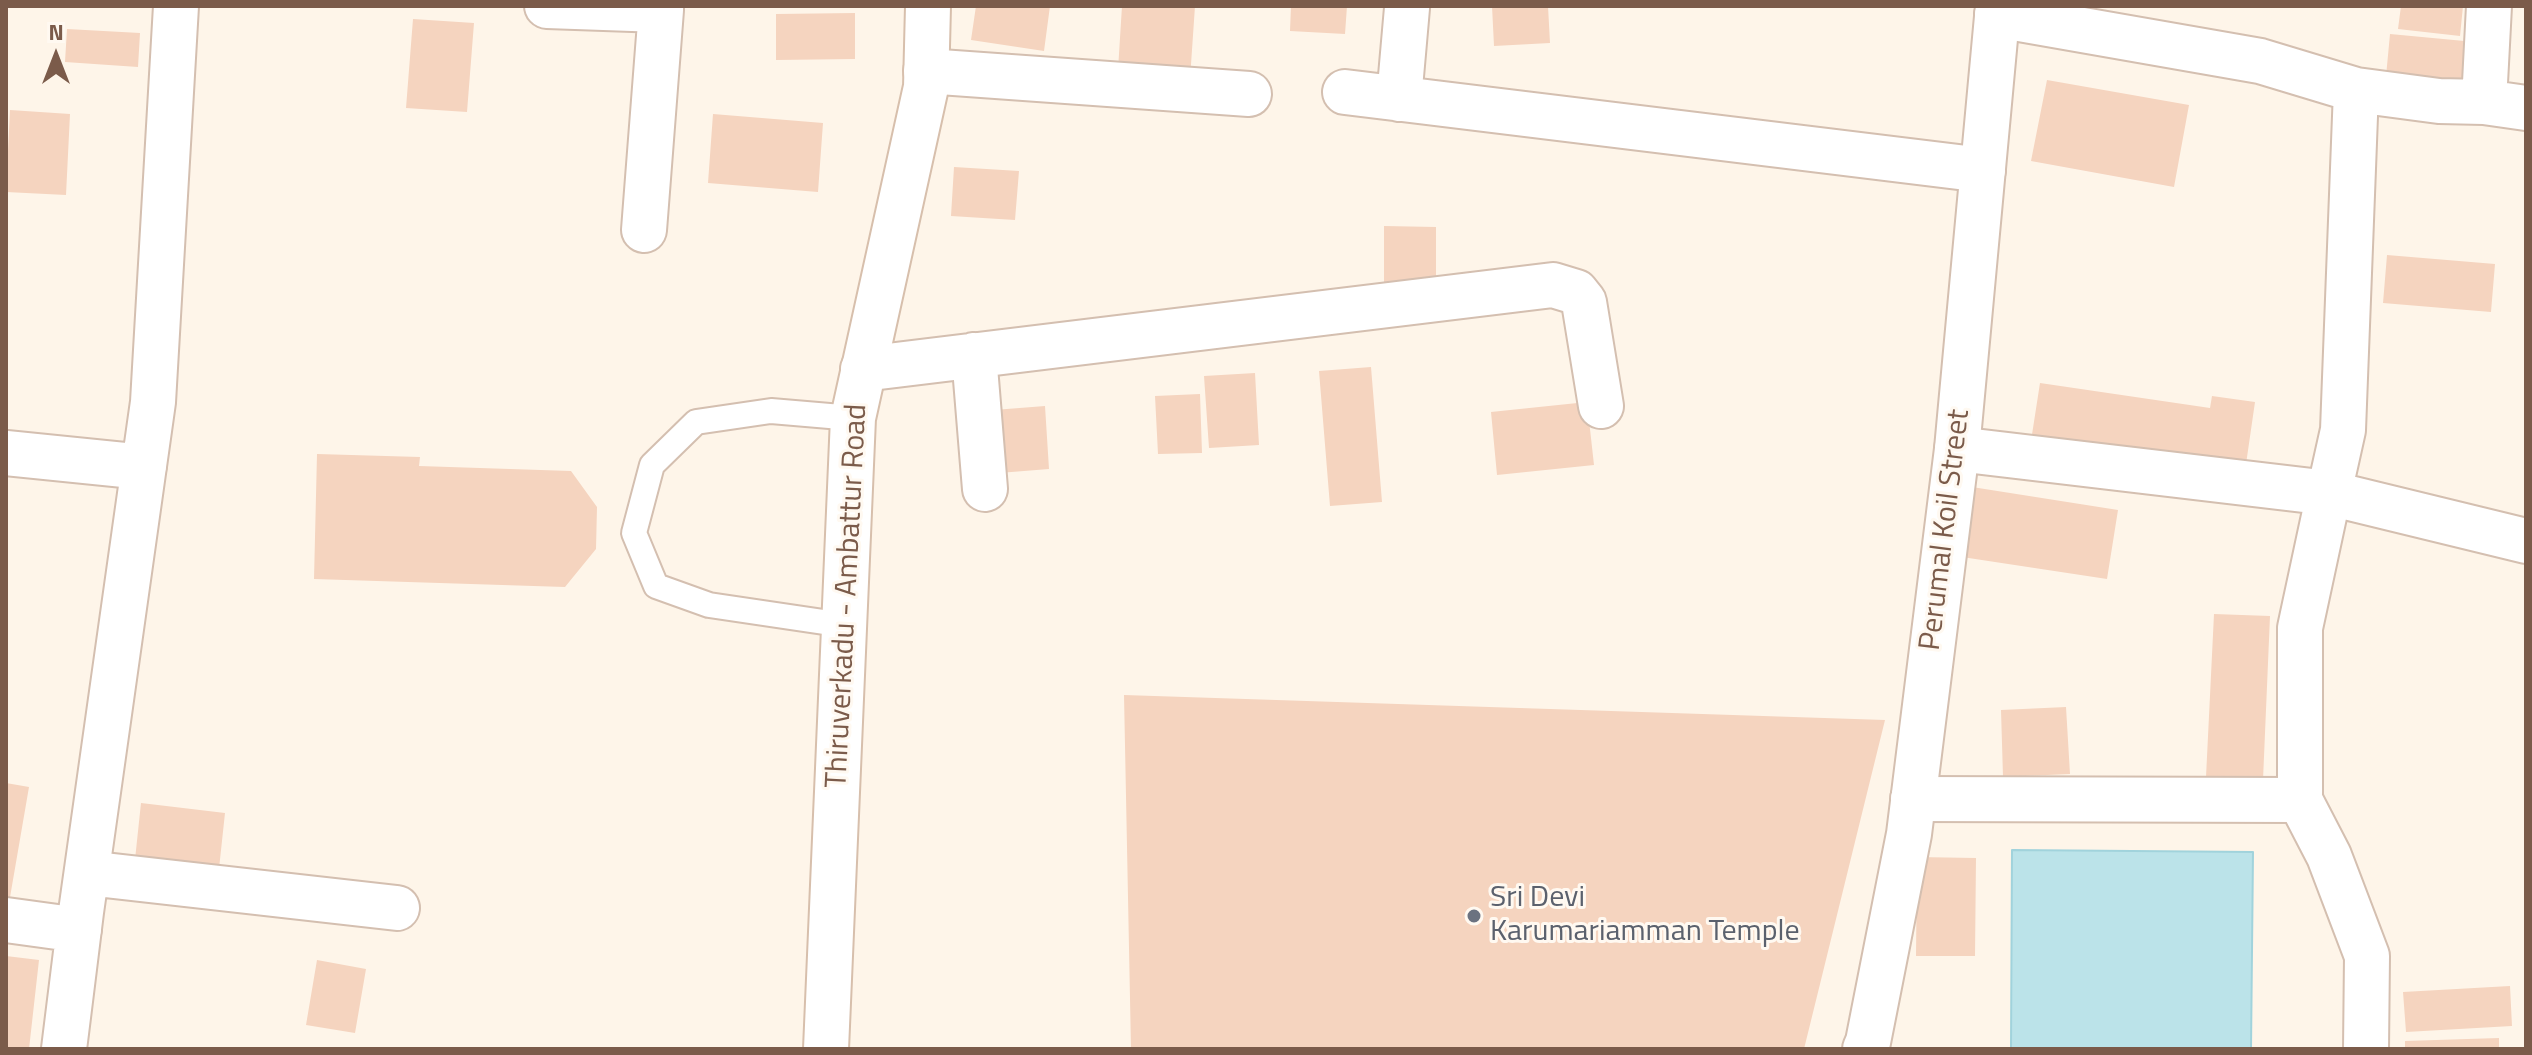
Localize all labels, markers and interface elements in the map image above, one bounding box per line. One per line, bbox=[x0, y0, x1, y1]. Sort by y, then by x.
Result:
text: N bbox=[48, 15, 64, 49]
north arrow bbox=[16, 16, 96, 96]
street label: Thiruverkadu - Ambattur Road bbox=[820, 403, 876, 789]
street label: Perumal Koil Street bbox=[1913, 407, 1979, 653]
place label: Sri Devi Karumariamman Temple bbox=[1490, 881, 1800, 952]
marker: Sri Devi Karumariamman Temple bbox=[1465, 907, 1483, 925]

